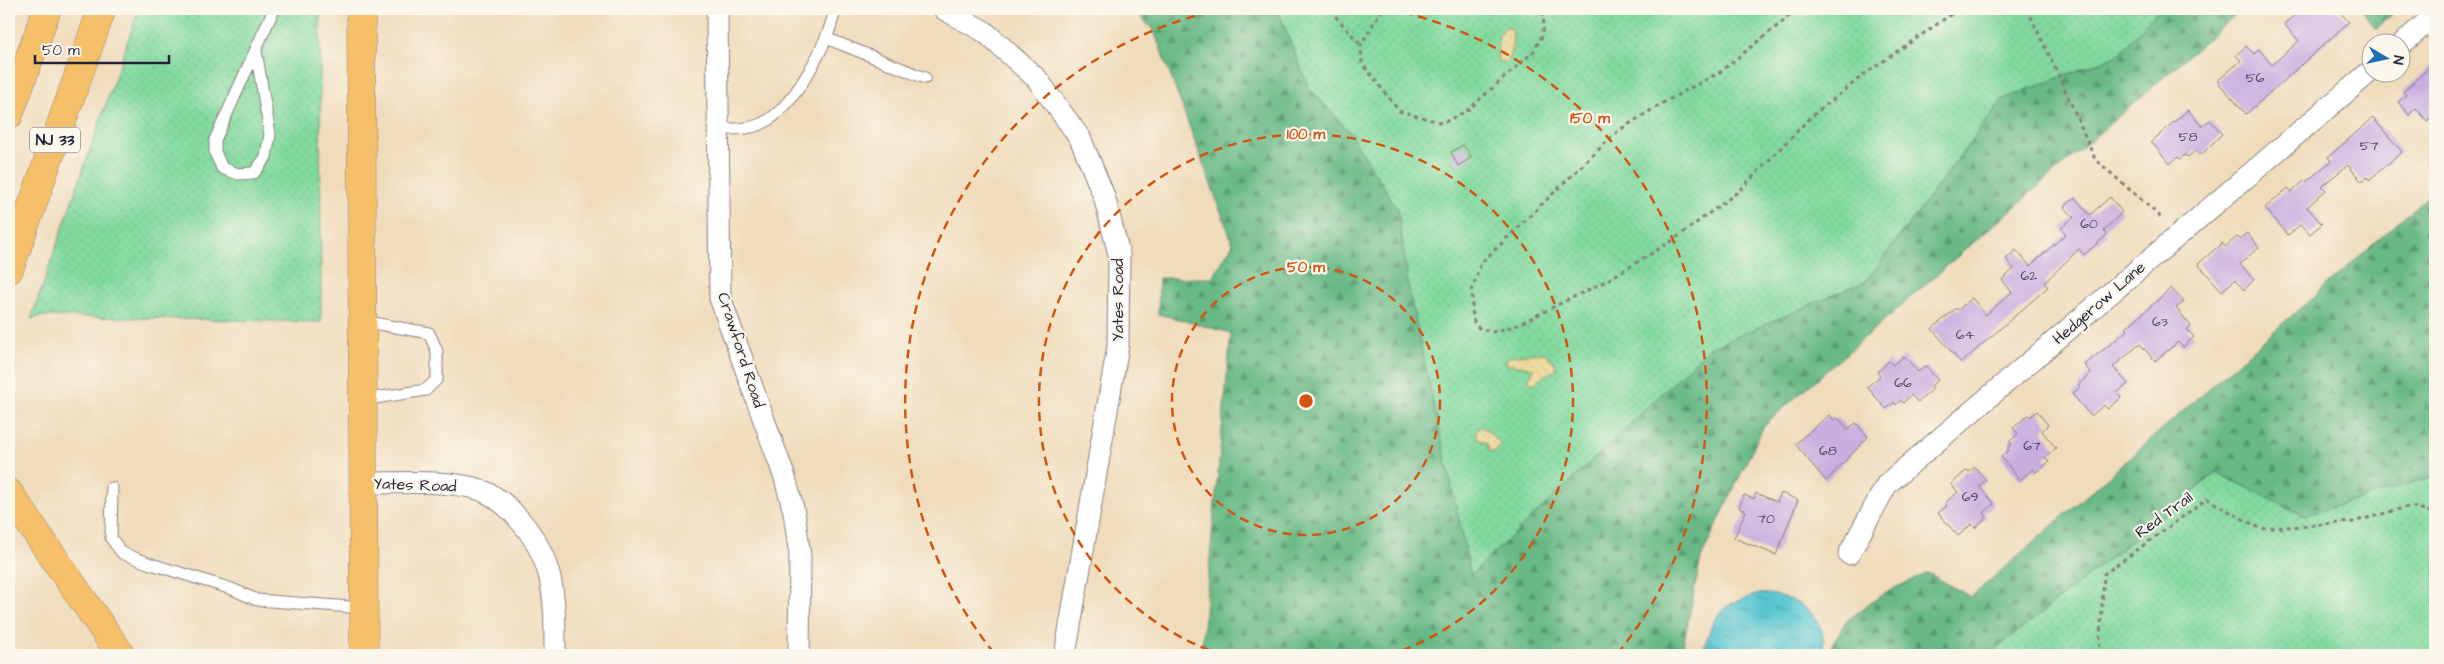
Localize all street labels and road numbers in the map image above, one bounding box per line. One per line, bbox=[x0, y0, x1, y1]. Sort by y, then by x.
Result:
road number: NJ 33 bbox=[30, 128, 80, 152]
street label: Hedgerow Lane bbox=[2048, 256, 2151, 350]
street label: Yates Road bbox=[1107, 259, 1129, 342]
street label: Crawford Road bbox=[712, 290, 770, 410]
street label: Yates Road bbox=[373, 473, 457, 497]
street label: Red Trail bbox=[2131, 487, 2197, 543]

